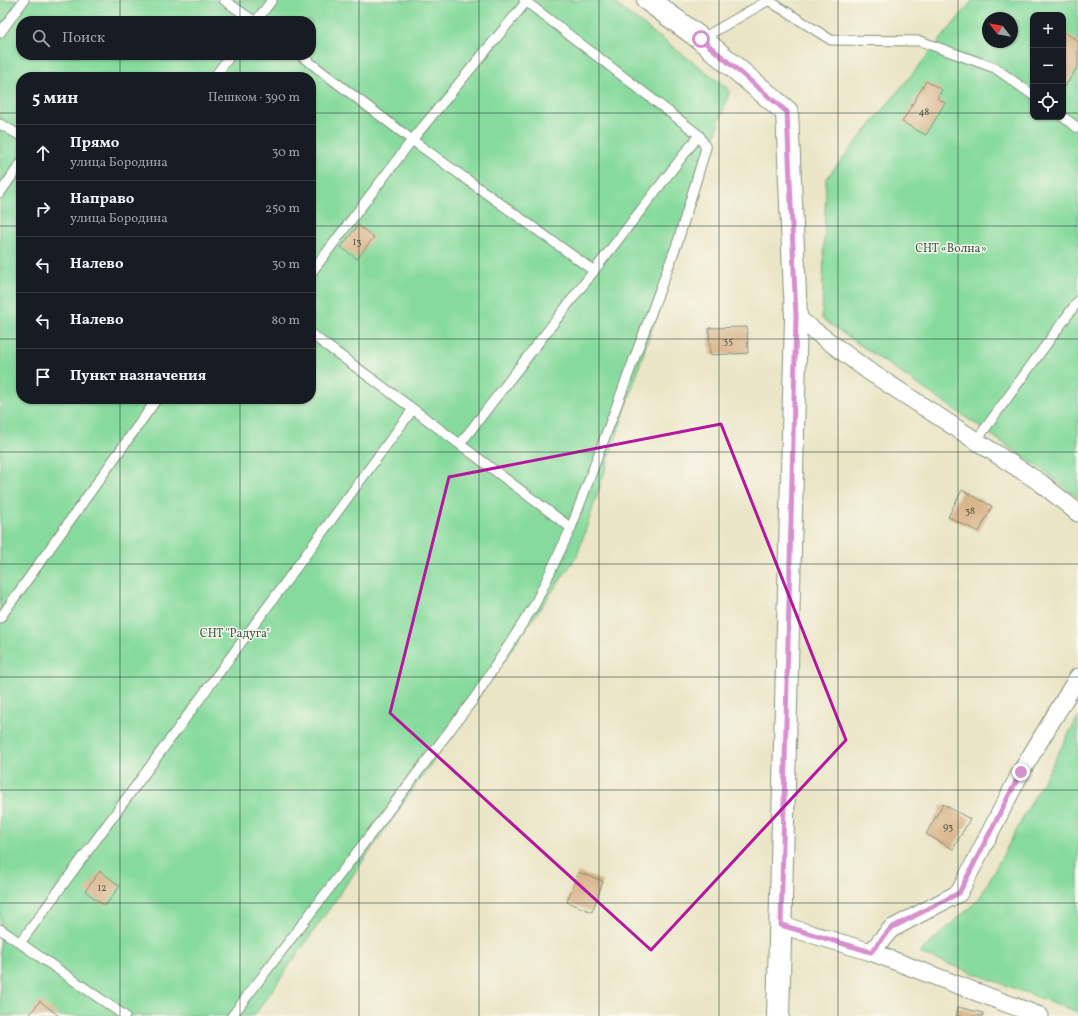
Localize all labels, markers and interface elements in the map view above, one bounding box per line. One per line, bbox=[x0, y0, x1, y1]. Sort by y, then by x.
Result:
north arrow bbox=[982, 12, 1018, 48]
map controls bbox=[1030, 12, 1066, 120]
button: + bbox=[1030, 12, 1066, 48]
search box bbox=[16, 16, 316, 60]
icon: search bbox=[30, 27, 52, 49]
text: Поиск bbox=[62, 28, 105, 49]
route start bbox=[692, 30, 710, 48]
button: − bbox=[1030, 48, 1066, 84]
button: locate bbox=[1030, 84, 1066, 120]
text: 5 мин bbox=[32, 87, 78, 110]
text: Пешком · 390 m bbox=[208, 89, 300, 107]
house number: 48 bbox=[919, 105, 929, 119]
text: Прямо bbox=[70, 133, 119, 154]
icon: ahead bbox=[32, 142, 54, 164]
text: 30 m bbox=[272, 144, 300, 162]
text: улица Бородина bbox=[70, 154, 168, 172]
text: Направо bbox=[70, 189, 134, 210]
icon: right bbox=[32, 198, 54, 220]
text: 250 m bbox=[265, 200, 300, 218]
text: улица Бородина bbox=[70, 210, 168, 228]
house number: 13 bbox=[352, 235, 362, 249]
park label: СНТ «Волна» bbox=[915, 241, 987, 257]
icon: left bbox=[32, 254, 54, 276]
text: Налево bbox=[70, 254, 124, 275]
text: 30 m bbox=[272, 256, 300, 274]
icon: left bbox=[32, 310, 54, 332]
text: Налево bbox=[70, 310, 124, 331]
text: 80 m bbox=[271, 312, 300, 330]
house number: 35 bbox=[723, 334, 733, 348]
icon: arrive bbox=[32, 366, 54, 388]
text: Пункт назначения bbox=[70, 366, 206, 387]
house number: 38 bbox=[965, 504, 975, 518]
park label: СНТ "Радуга" bbox=[200, 626, 270, 642]
route end bbox=[1012, 763, 1030, 781]
house number: 93 bbox=[943, 820, 953, 834]
house number: 12 bbox=[97, 881, 107, 895]

